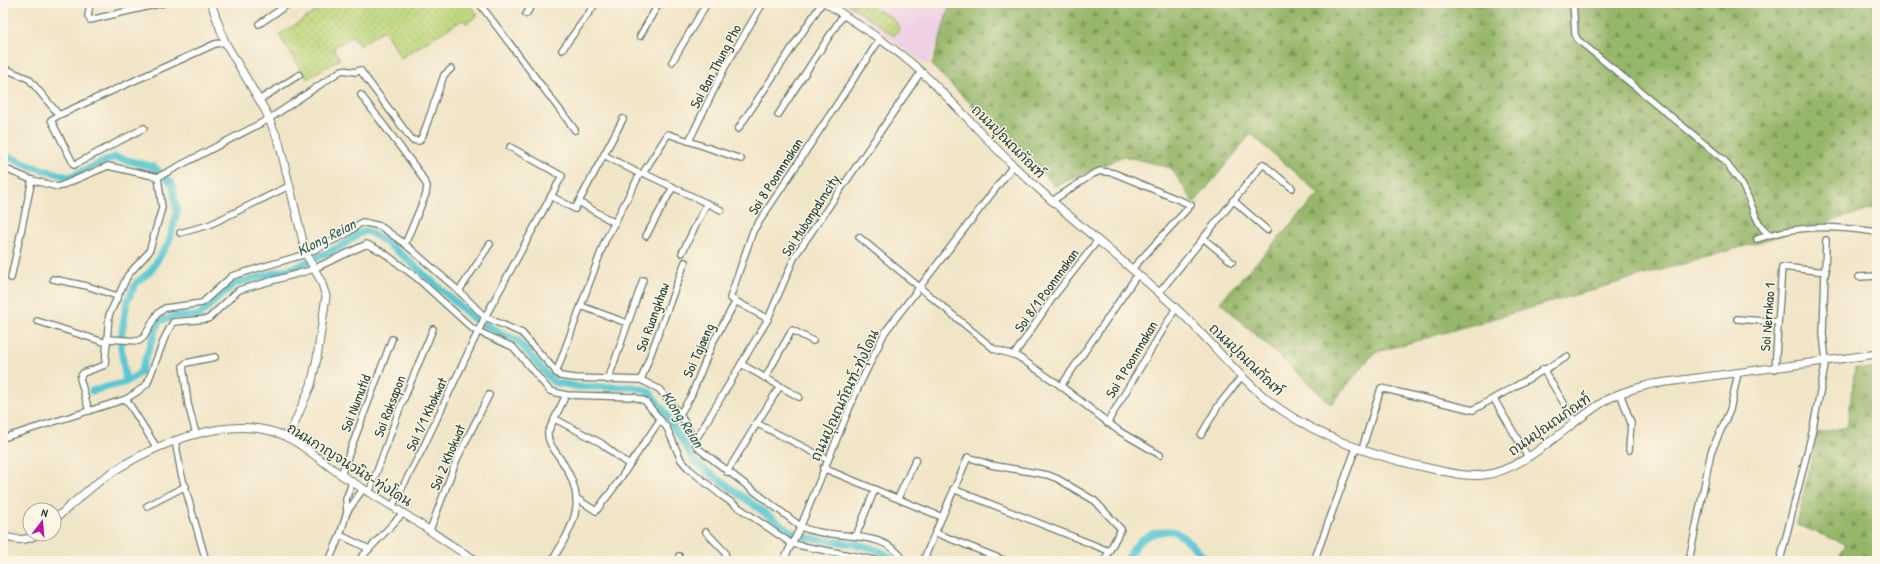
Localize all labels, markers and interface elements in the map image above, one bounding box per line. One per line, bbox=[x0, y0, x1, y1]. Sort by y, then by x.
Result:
street label: Soi Ban Thung Pho bbox=[685, 20, 746, 112]
street label: ถนนปุณณกัณฑ์ bbox=[967, 100, 1050, 183]
street label: Soi 8 Poonnnakan bbox=[743, 134, 807, 218]
street label: Soi Mubanpalmcity bbox=[776, 170, 844, 260]
water label: Klong Reian bbox=[293, 213, 360, 261]
street label: Soi 8/1 Poonnnakan bbox=[1009, 244, 1083, 336]
street label: Soi Ruangkhaw bbox=[631, 279, 674, 354]
street label: Soi Nernkao 1 bbox=[1755, 282, 1779, 352]
street label: Soi 9 Poonnnakan bbox=[1100, 317, 1162, 401]
street label: ถนนปุณณกัณฑ์ bbox=[1205, 319, 1289, 400]
street label: Soi Tajaeng bbox=[678, 320, 719, 380]
street label: ถนนปุณณกัณฑ์-ทุ่งโดน bbox=[805, 325, 884, 464]
street label: Soi Numutid bbox=[335, 371, 375, 434]
street label: Soi Raksapon bbox=[368, 372, 410, 440]
street label: Soi 1/1 Khokwat bbox=[401, 374, 451, 454]
water label: Klong Reian bbox=[657, 387, 710, 452]
street label: ถนนปุณณกัณฑ์ bbox=[1504, 388, 1595, 460]
street label: ถนนกาญจนวนิช-ทุ่งโดน bbox=[283, 418, 417, 511]
street label: Soi 2 Khokwat bbox=[425, 421, 469, 493]
north arrow bbox=[22, 502, 62, 542]
text: N bbox=[40, 505, 50, 520]

